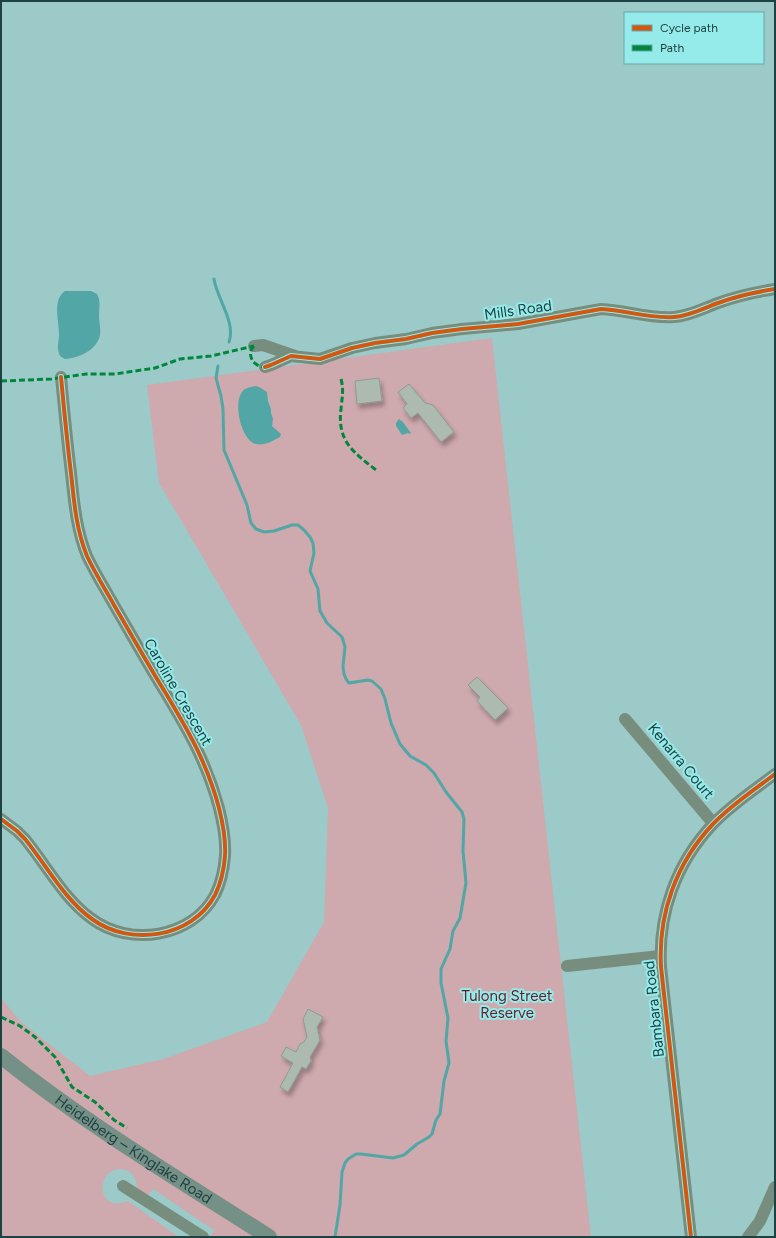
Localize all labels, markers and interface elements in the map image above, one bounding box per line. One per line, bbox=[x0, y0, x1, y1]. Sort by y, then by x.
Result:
legend bbox=[624, 12, 764, 64]
text: Cycle path bbox=[660, 21, 718, 35]
text: Path bbox=[660, 41, 684, 55]
street label: Mills Road bbox=[483, 296, 553, 324]
street label: Caroline Crescent bbox=[140, 635, 216, 749]
street label: Kenarra Court bbox=[644, 719, 718, 803]
street label: Bambara Road bbox=[640, 960, 668, 1058]
park label: Tulong Street Reserve bbox=[462, 987, 553, 1022]
street label: Heidelberg – Kinglake Road bbox=[51, 1091, 215, 1207]

